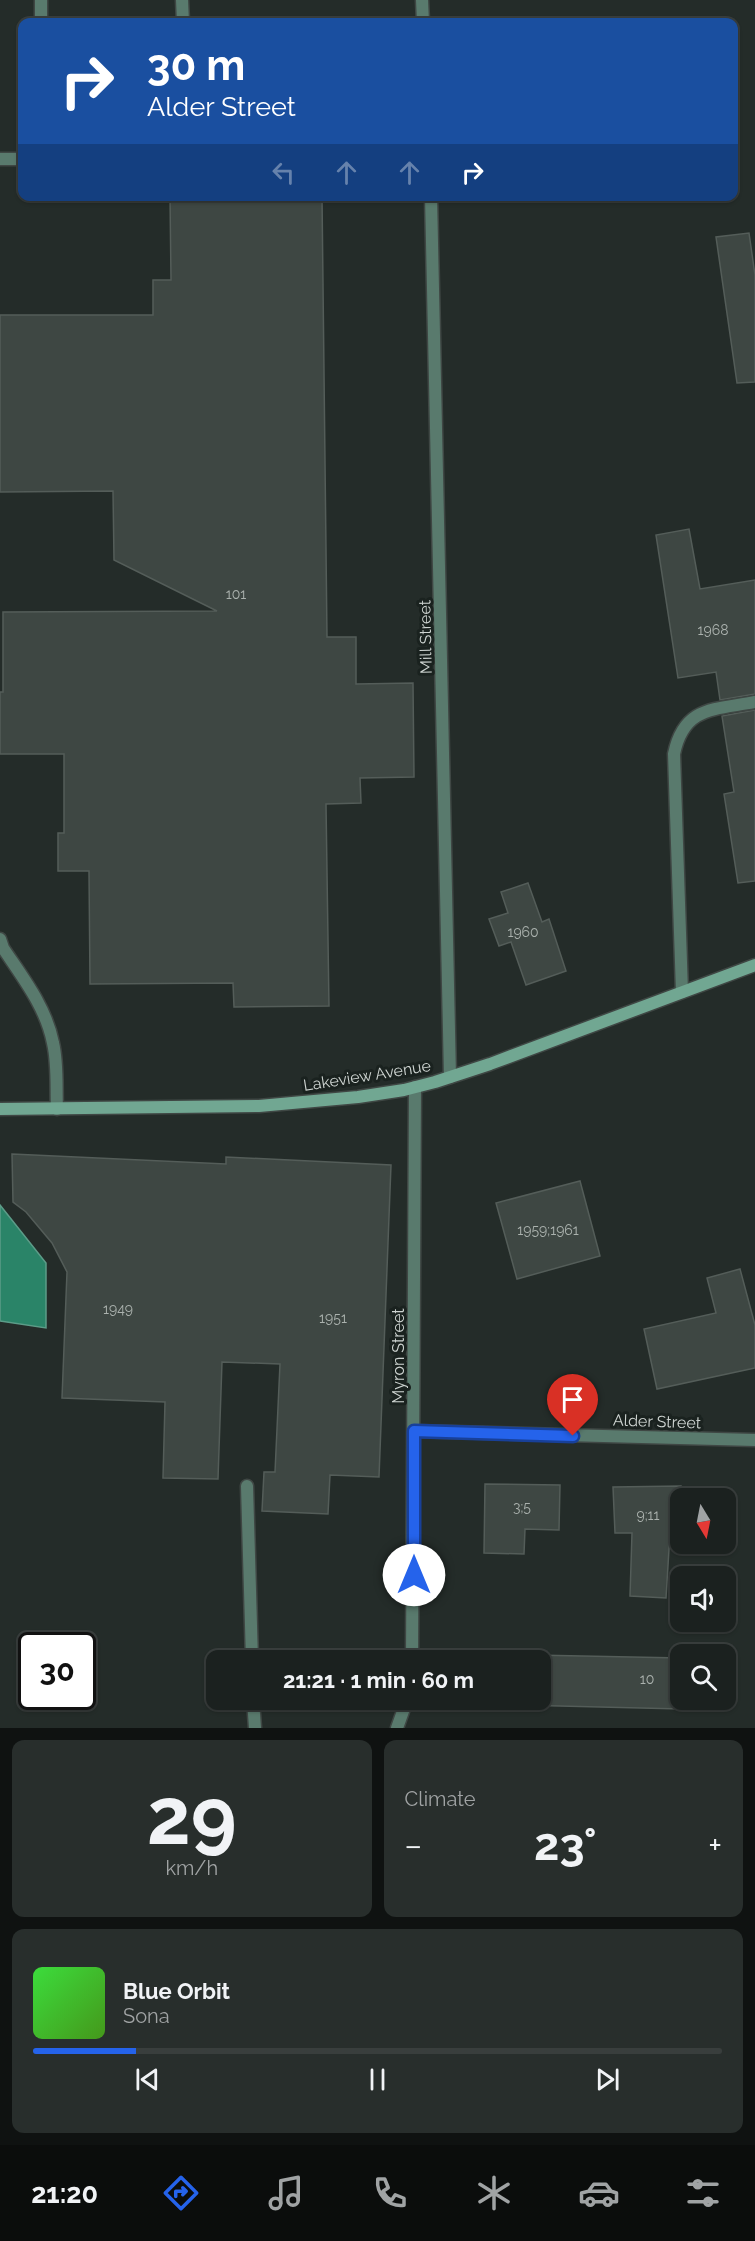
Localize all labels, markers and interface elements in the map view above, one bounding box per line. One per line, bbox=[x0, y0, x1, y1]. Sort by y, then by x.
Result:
text: 30 m bbox=[147, 41, 245, 90]
icon: right bbox=[48, 42, 126, 120]
text: Alder Street bbox=[147, 91, 296, 122]
icon: left bbox=[267, 156, 300, 189]
icon: ahead bbox=[330, 156, 363, 189]
icon: ahead bbox=[393, 156, 426, 189]
icon: right bbox=[456, 156, 489, 189]
house number: 101 bbox=[226, 586, 246, 602]
street label: Mill Street bbox=[415, 599, 436, 674]
house number: 1968 bbox=[698, 622, 728, 638]
house number: 1960 bbox=[507, 924, 539, 940]
street label: Lakeview Avenue bbox=[302, 1056, 432, 1095]
house number: 1959;1961 bbox=[517, 1222, 579, 1238]
house number: 1949 bbox=[103, 1301, 133, 1317]
street label: Myron Street bbox=[389, 1308, 408, 1404]
house number: 1951 bbox=[319, 1310, 347, 1326]
pin bbox=[547, 1374, 598, 1436]
icon: arrive bbox=[556, 1383, 589, 1416]
street label: Alder Street bbox=[613, 1410, 702, 1433]
north arrow bbox=[670, 1488, 736, 1554]
map controls bbox=[670, 1488, 736, 1710]
house number: 3;5 bbox=[513, 1499, 531, 1515]
house number: 9;11 bbox=[636, 1507, 660, 1523]
position arrow bbox=[382, 1543, 446, 1607]
button: sound bbox=[670, 1566, 736, 1632]
speed limit sign: 30 bbox=[18, 1632, 96, 1710]
button: search bbox=[670, 1644, 736, 1710]
text: 21:21 · 1 min · 60 m bbox=[283, 1667, 474, 1693]
house number: 10 bbox=[640, 1671, 654, 1687]
text: 29 bbox=[147, 1771, 237, 1862]
text: Climate bbox=[405, 1787, 476, 1811]
text: 23° bbox=[534, 1818, 597, 1871]
text: − bbox=[405, 1826, 422, 1865]
text: + bbox=[708, 1826, 722, 1865]
text: km/h bbox=[165, 1856, 218, 1880]
text: Blue Orbit bbox=[123, 1978, 230, 2004]
text: Sona bbox=[123, 2004, 170, 2028]
icon: previous bbox=[131, 2063, 164, 2096]
icon: pause bbox=[361, 2063, 394, 2096]
icon: next bbox=[591, 2063, 624, 2096]
icon: directions bbox=[160, 2172, 202, 2214]
icon: music bbox=[265, 2172, 307, 2214]
icon: phone bbox=[369, 2172, 411, 2214]
icon: climate bbox=[473, 2172, 515, 2214]
icon: car bbox=[578, 2172, 620, 2214]
icon: filters bbox=[682, 2172, 724, 2214]
text: 21:20 bbox=[31, 2178, 98, 2209]

